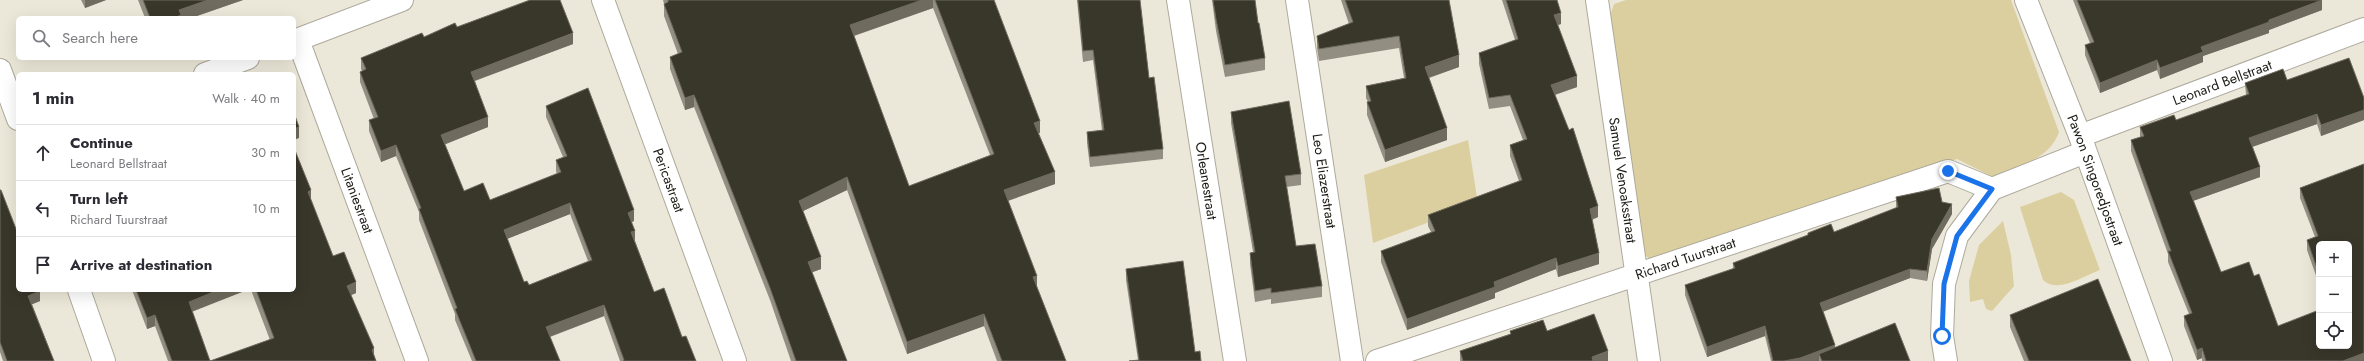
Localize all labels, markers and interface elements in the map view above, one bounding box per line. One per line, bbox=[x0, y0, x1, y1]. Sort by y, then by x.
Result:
search box bbox=[16, 16, 296, 60]
icon: search bbox=[30, 27, 52, 49]
text: Search here bbox=[62, 27, 138, 49]
street label: Leonard Bellstraat bbox=[2170, 54, 2275, 110]
text: 1 min bbox=[32, 86, 74, 110]
text: Walk · 40 m bbox=[212, 89, 280, 108]
street label: Pawon Singoredjostraat bbox=[2062, 111, 2129, 249]
street label: Samuel Venoaksstraat bbox=[1604, 116, 1642, 245]
text: Continue bbox=[70, 132, 133, 154]
street label: Leo Eliazerstraat bbox=[1307, 132, 1342, 230]
street label: Orleanestraat bbox=[1191, 141, 1223, 222]
icon: ahead bbox=[32, 142, 54, 164]
text: 30 m bbox=[251, 143, 280, 162]
street label: Pericastraat bbox=[648, 145, 690, 216]
text: Leonard Bellstraat bbox=[70, 154, 167, 173]
route end bbox=[1939, 162, 1957, 180]
street label: Litaniestraat bbox=[336, 165, 379, 237]
text: Turn left bbox=[70, 188, 128, 210]
icon: left bbox=[32, 198, 54, 220]
text: 10 m bbox=[252, 199, 280, 218]
text: Richard Tuurstraat bbox=[70, 210, 167, 229]
street label: Richard Tuurstraat bbox=[1632, 232, 1739, 284]
map controls bbox=[2316, 241, 2352, 349]
button: + bbox=[2316, 241, 2352, 277]
icon: arrive bbox=[32, 254, 54, 276]
text: Arrive at destination bbox=[70, 254, 212, 276]
button: − bbox=[2316, 277, 2352, 313]
button: locate bbox=[2316, 313, 2352, 349]
route start bbox=[1933, 327, 1951, 345]

